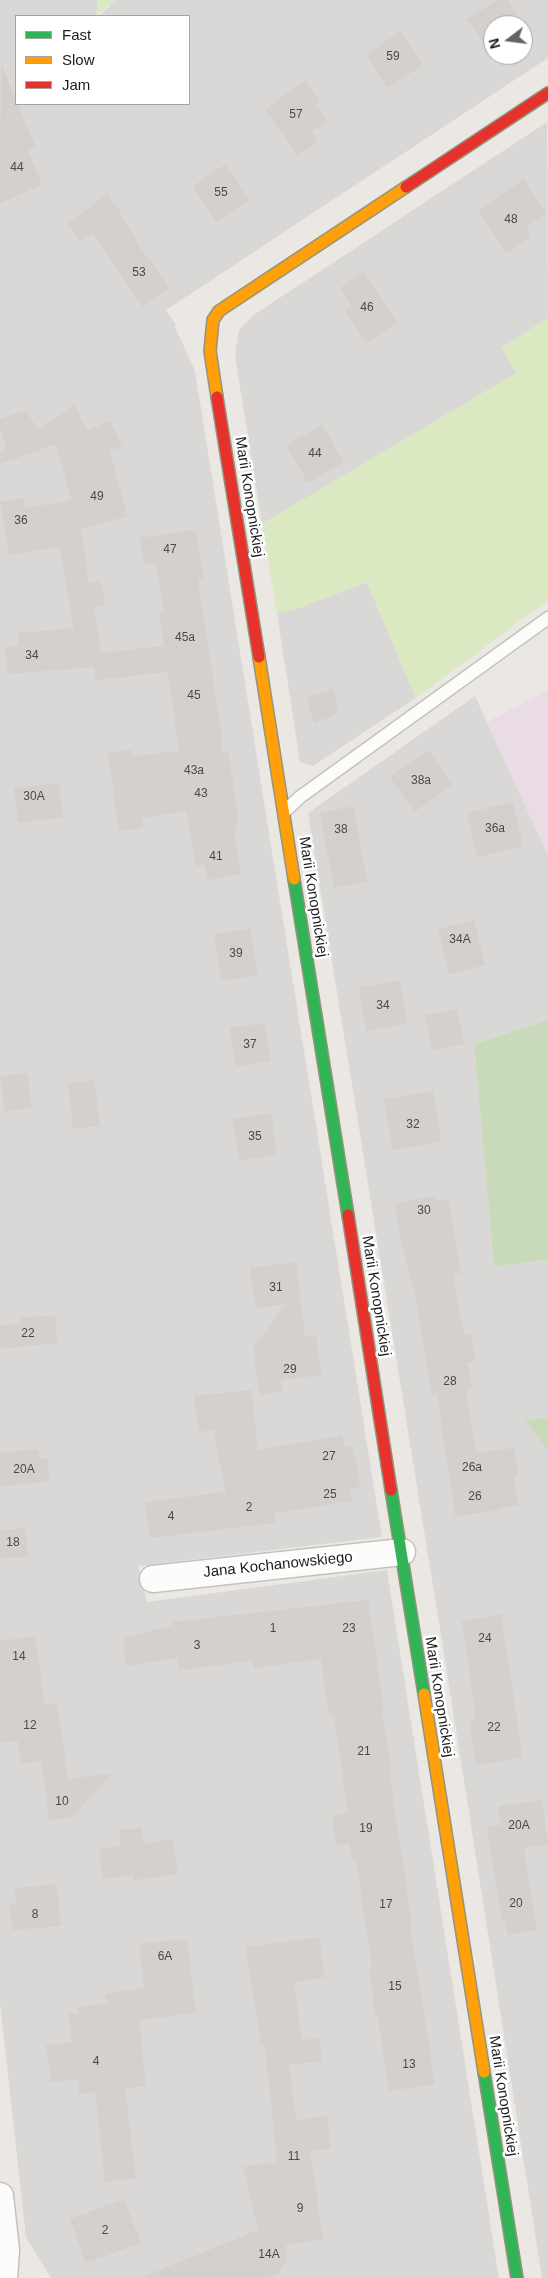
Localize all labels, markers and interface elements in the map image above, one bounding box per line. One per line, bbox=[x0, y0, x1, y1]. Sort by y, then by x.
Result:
legend bbox=[15, 15, 190, 105]
north arrow bbox=[483, 15, 533, 65]
text: Fast bbox=[62, 26, 91, 43]
text: N bbox=[485, 37, 504, 51]
house number: 59 bbox=[386, 50, 400, 64]
text: Slow bbox=[62, 51, 95, 68]
text: Jam bbox=[62, 76, 90, 93]
house number: 57 bbox=[289, 108, 303, 122]
house number: 44 bbox=[10, 161, 24, 175]
house number: 55 bbox=[214, 186, 228, 200]
house number: 48 bbox=[504, 213, 518, 227]
house number: 53 bbox=[132, 266, 146, 280]
house number: 46 bbox=[360, 301, 374, 315]
street label: Marii Konopnickiej bbox=[231, 435, 267, 559]
house number: 44 bbox=[308, 447, 322, 461]
house number: 49 bbox=[90, 490, 104, 504]
house number: 36 bbox=[14, 514, 28, 528]
house number: 47 bbox=[163, 543, 177, 557]
house number: 45a bbox=[175, 631, 195, 645]
house number: 34 bbox=[25, 649, 39, 663]
house number: 45 bbox=[187, 689, 201, 703]
house number: 43a bbox=[184, 764, 204, 778]
house number: 38a bbox=[411, 774, 431, 788]
house number: 43 bbox=[194, 787, 208, 801]
house number: 30A bbox=[23, 790, 45, 804]
house number: 36a bbox=[485, 822, 505, 836]
house number: 38 bbox=[334, 823, 348, 837]
street label: Marii Konopnickiej bbox=[295, 835, 331, 959]
house number: 41 bbox=[209, 850, 223, 864]
house number: 34A bbox=[449, 933, 471, 947]
house number: 39 bbox=[229, 947, 243, 961]
house number: 34 bbox=[376, 999, 390, 1013]
house number: 37 bbox=[243, 1038, 257, 1052]
house number: 32 bbox=[406, 1118, 420, 1132]
house number: 35 bbox=[248, 1130, 262, 1144]
house number: 30 bbox=[417, 1204, 431, 1218]
street label: Marii Konopnickiej bbox=[358, 1234, 394, 1358]
house number: 31 bbox=[269, 1281, 283, 1295]
house number: 22 bbox=[21, 1327, 35, 1341]
house number: 29 bbox=[283, 1363, 297, 1377]
house number: 28 bbox=[443, 1375, 457, 1389]
house number: 27 bbox=[322, 1450, 336, 1464]
house number: 26a bbox=[462, 1461, 482, 1475]
house number: 20A bbox=[13, 1463, 35, 1477]
house number: 25 bbox=[323, 1488, 337, 1502]
house number: 26 bbox=[468, 1490, 482, 1504]
house number: 2 bbox=[246, 1501, 252, 1515]
house number: 4 bbox=[168, 1510, 174, 1524]
house number: 18 bbox=[6, 1536, 20, 1550]
street label: Jana Kochanowskiego bbox=[202, 1548, 354, 1582]
house number: 1 bbox=[270, 1622, 276, 1636]
house number: 23 bbox=[342, 1622, 356, 1636]
house number: 24 bbox=[478, 1632, 492, 1646]
street label: Marii Konopnickiej bbox=[421, 1635, 457, 1759]
house number: 3 bbox=[194, 1639, 200, 1653]
house number: 14 bbox=[12, 1650, 26, 1664]
house number: 12 bbox=[23, 1719, 37, 1733]
house number: 22 bbox=[487, 1721, 501, 1735]
house number: 21 bbox=[357, 1745, 371, 1759]
house number: 10 bbox=[55, 1795, 69, 1809]
house number: 20A bbox=[508, 1819, 530, 1833]
house number: 19 bbox=[359, 1822, 373, 1836]
house number: 20 bbox=[509, 1897, 523, 1911]
house number: 17 bbox=[379, 1898, 393, 1912]
house number: 8 bbox=[32, 1908, 38, 1922]
house number: 6A bbox=[158, 1950, 172, 1964]
house number: 15 bbox=[388, 1980, 402, 1994]
street label: Marii Konopnickiej bbox=[485, 2034, 521, 2158]
house number: 4 bbox=[93, 2055, 99, 2069]
house number: 13 bbox=[402, 2058, 416, 2072]
house number: 11 bbox=[288, 2150, 300, 2164]
house number: 9 bbox=[297, 2202, 303, 2216]
house number: 2 bbox=[102, 2224, 108, 2238]
house number: 14A bbox=[258, 2248, 280, 2262]

